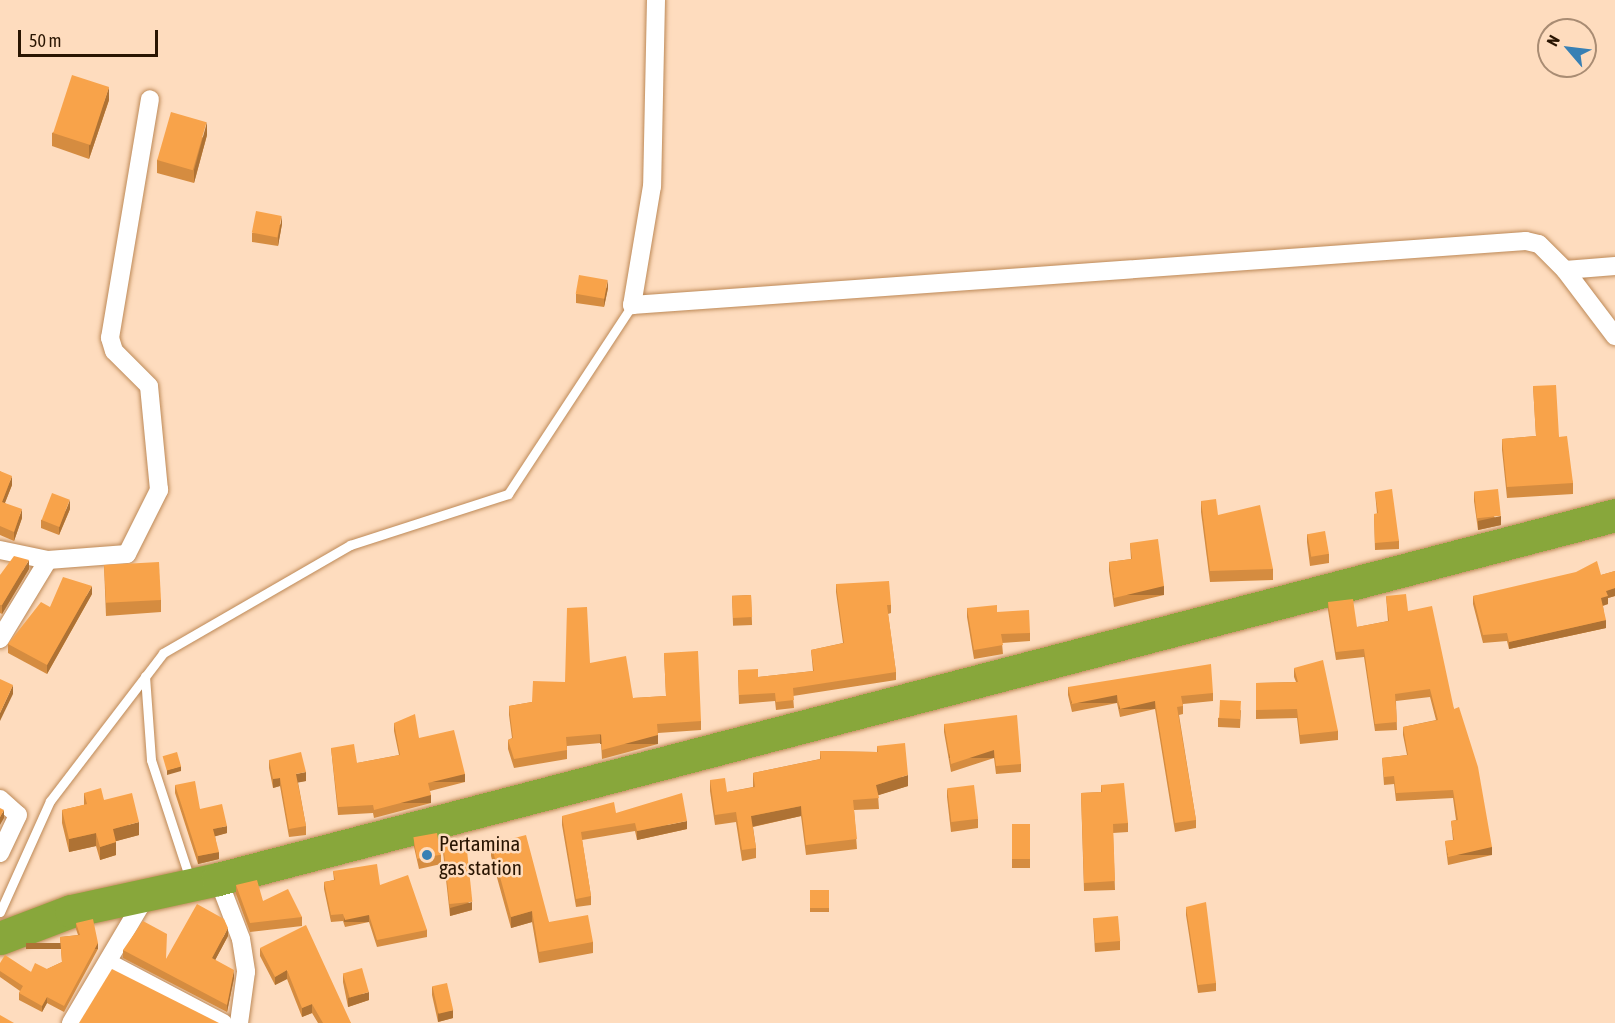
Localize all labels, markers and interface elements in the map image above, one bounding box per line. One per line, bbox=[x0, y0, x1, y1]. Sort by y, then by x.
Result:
scale bar bbox=[21, 18, 160, 56]
north arrow bbox=[1537, 18, 1597, 78]
text: 50 m bbox=[29, 30, 61, 51]
text: N bbox=[1543, 32, 1563, 49]
place label: Pertamina gas station bbox=[439, 830, 522, 880]
marker: Pertamina gas station bbox=[420, 848, 434, 862]

